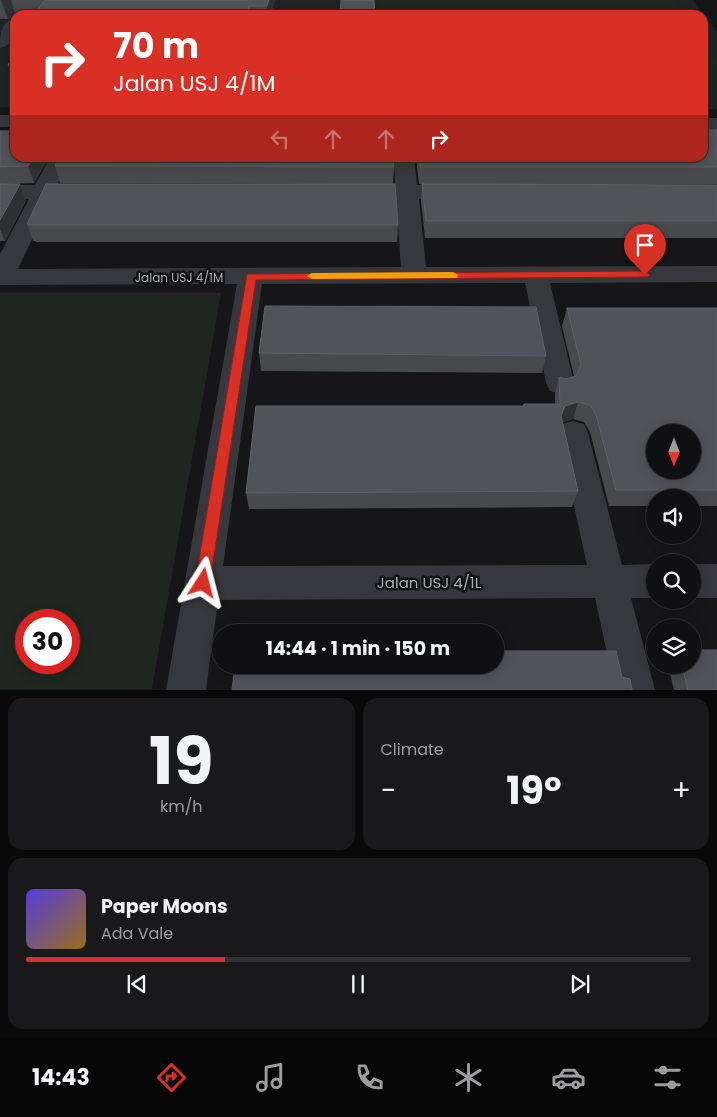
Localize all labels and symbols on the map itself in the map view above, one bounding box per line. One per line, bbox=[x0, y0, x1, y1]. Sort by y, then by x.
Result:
pin bbox=[624, 224, 666, 275]
street label: Jalan USJ 4/1M bbox=[135, 269, 223, 286]
north arrow bbox=[646, 424, 701, 479]
position arrow bbox=[176, 556, 228, 608]
street label: Jalan USJ 4/1L bbox=[377, 572, 482, 593]
speed limit sign: 30 bbox=[15, 609, 80, 674]

